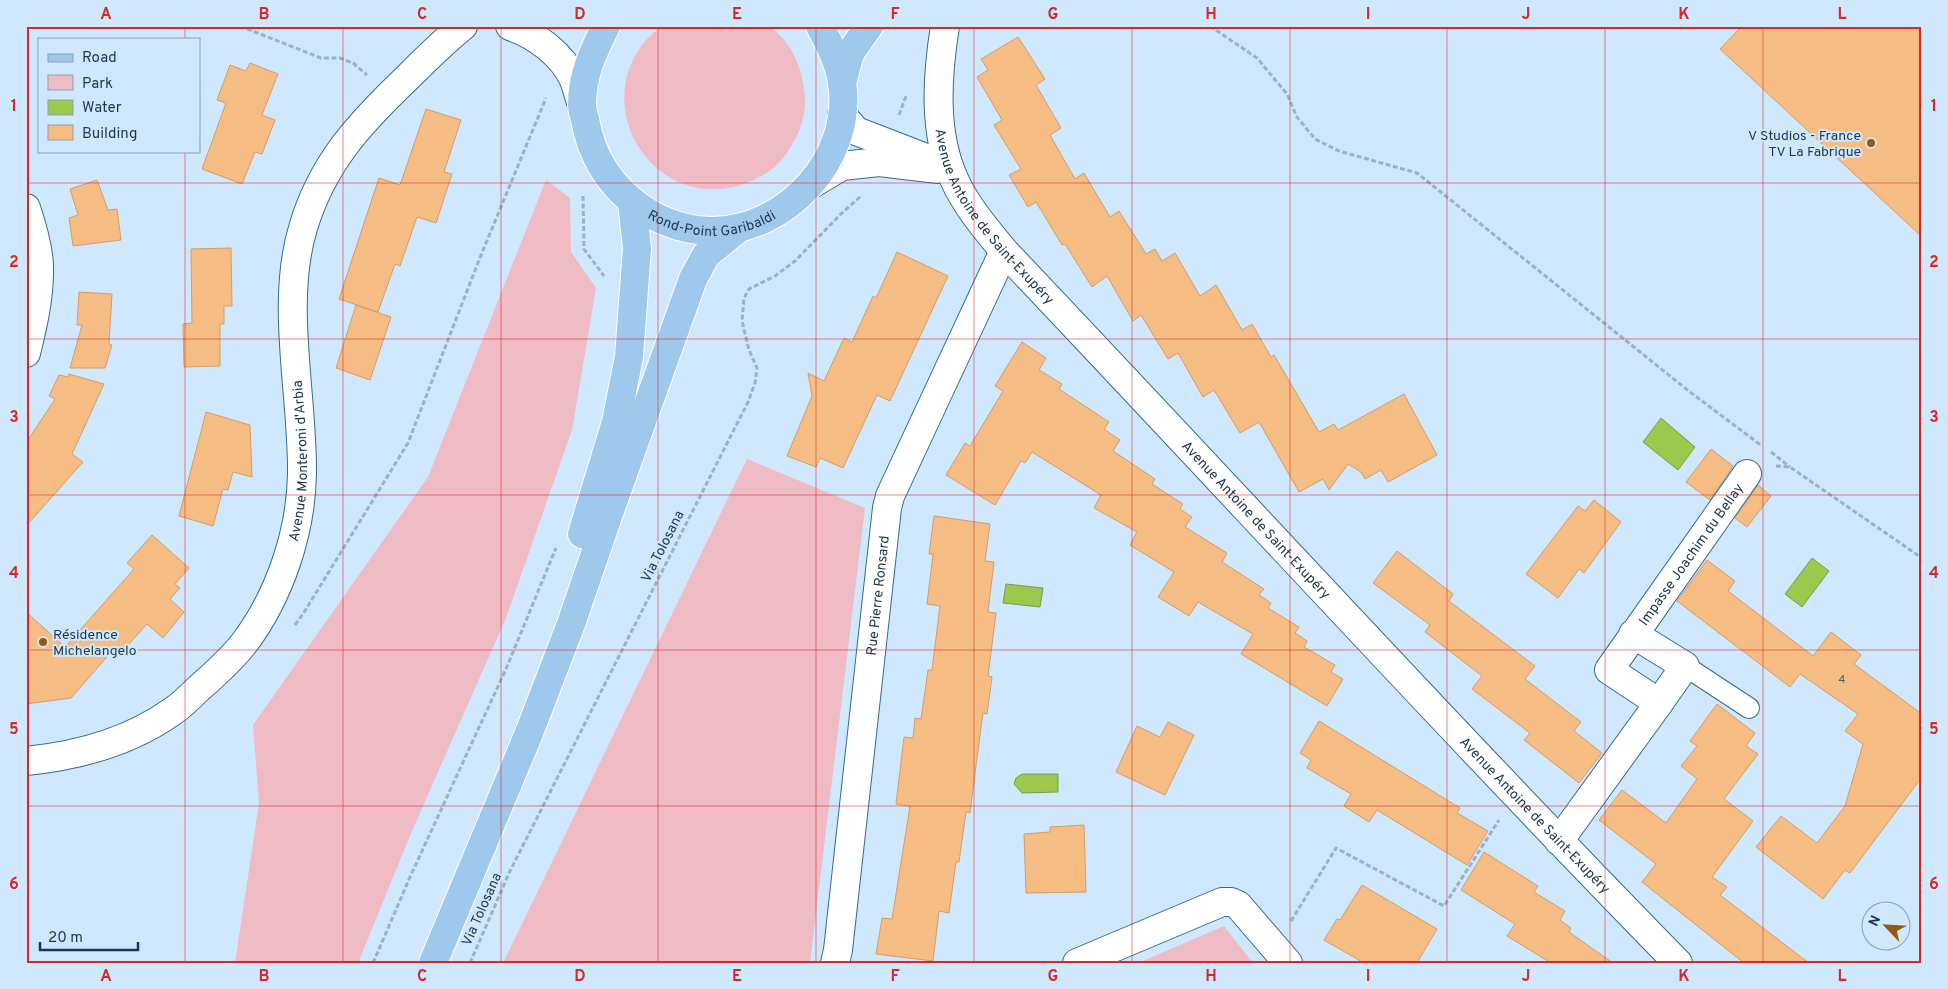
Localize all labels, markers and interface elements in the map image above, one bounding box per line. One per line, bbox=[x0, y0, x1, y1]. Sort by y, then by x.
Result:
text: A bbox=[100, 5, 112, 25]
text: B bbox=[258, 5, 270, 25]
text: C bbox=[417, 5, 427, 25]
text: D bbox=[574, 5, 586, 25]
text: E bbox=[732, 5, 742, 25]
text: F bbox=[890, 5, 900, 25]
text: G bbox=[1048, 5, 1058, 25]
text: H bbox=[1205, 5, 1217, 25]
text: I bbox=[1366, 5, 1370, 25]
text: J bbox=[1522, 5, 1530, 25]
text: K bbox=[1678, 5, 1690, 25]
text: L bbox=[1837, 5, 1847, 25]
legend bbox=[38, 38, 200, 152]
text: Road bbox=[82, 49, 117, 68]
text: Park bbox=[82, 75, 113, 94]
text: 1 bbox=[11, 97, 17, 117]
text: 1 bbox=[1931, 97, 1937, 117]
text: Water bbox=[82, 99, 122, 118]
text: Building bbox=[82, 125, 137, 144]
street label: Avenue Antoine de Saint-Exupéry bbox=[930, 127, 1057, 309]
place label: V Studios - France TV La Fabrique bbox=[1748, 128, 1861, 161]
marker: V Studios - France TV La Fabrique bbox=[1865, 137, 1877, 149]
street label: Rond-Point Garibaldi bbox=[647, 202, 779, 218]
text: Rond-Point Garibaldi bbox=[644, 207, 779, 241]
text: 2 bbox=[9, 253, 19, 273]
text: 2 bbox=[1929, 253, 1939, 273]
street label: Avenue Monteroni d'Arbia bbox=[286, 379, 312, 544]
text: 3 bbox=[9, 408, 19, 428]
text: 3 bbox=[1929, 408, 1939, 428]
street label: Avenue Antoine de Saint-Exupéry bbox=[1177, 438, 1334, 603]
street label: Impasse Joachim du Bellay bbox=[1636, 480, 1748, 629]
street label: Via Tolosana bbox=[638, 508, 689, 585]
street label: Rue Pierre Ronsard bbox=[864, 535, 894, 657]
text: 4 bbox=[9, 564, 19, 584]
text: 4 bbox=[1929, 564, 1939, 584]
place label: Résidence Michelangelo bbox=[53, 627, 137, 660]
marker: Résidence Michelangelo bbox=[37, 636, 49, 648]
house number: 4 bbox=[1839, 673, 1846, 687]
text: 5 bbox=[9, 720, 19, 740]
text: 5 bbox=[1929, 720, 1939, 740]
street label: Avenue Antoine de Saint-Exupéry bbox=[1455, 734, 1613, 898]
street label: Via Tolosana bbox=[459, 870, 506, 949]
text: 6 bbox=[9, 875, 19, 895]
text: 6 bbox=[1929, 875, 1939, 895]
north arrow bbox=[1860, 902, 1910, 952]
text: N bbox=[1866, 913, 1885, 929]
scale bar bbox=[40, 919, 138, 951]
text: 20 m bbox=[48, 929, 83, 948]
text: A bbox=[100, 967, 112, 987]
text: B bbox=[258, 967, 270, 987]
text: C bbox=[417, 967, 427, 987]
text: D bbox=[574, 967, 586, 987]
text: E bbox=[732, 967, 742, 987]
text: F bbox=[890, 967, 900, 987]
text: G bbox=[1048, 967, 1058, 987]
text: H bbox=[1205, 967, 1217, 987]
text: I bbox=[1366, 967, 1370, 987]
text: J bbox=[1522, 967, 1530, 987]
text: K bbox=[1678, 967, 1690, 987]
text: L bbox=[1837, 967, 1847, 987]

